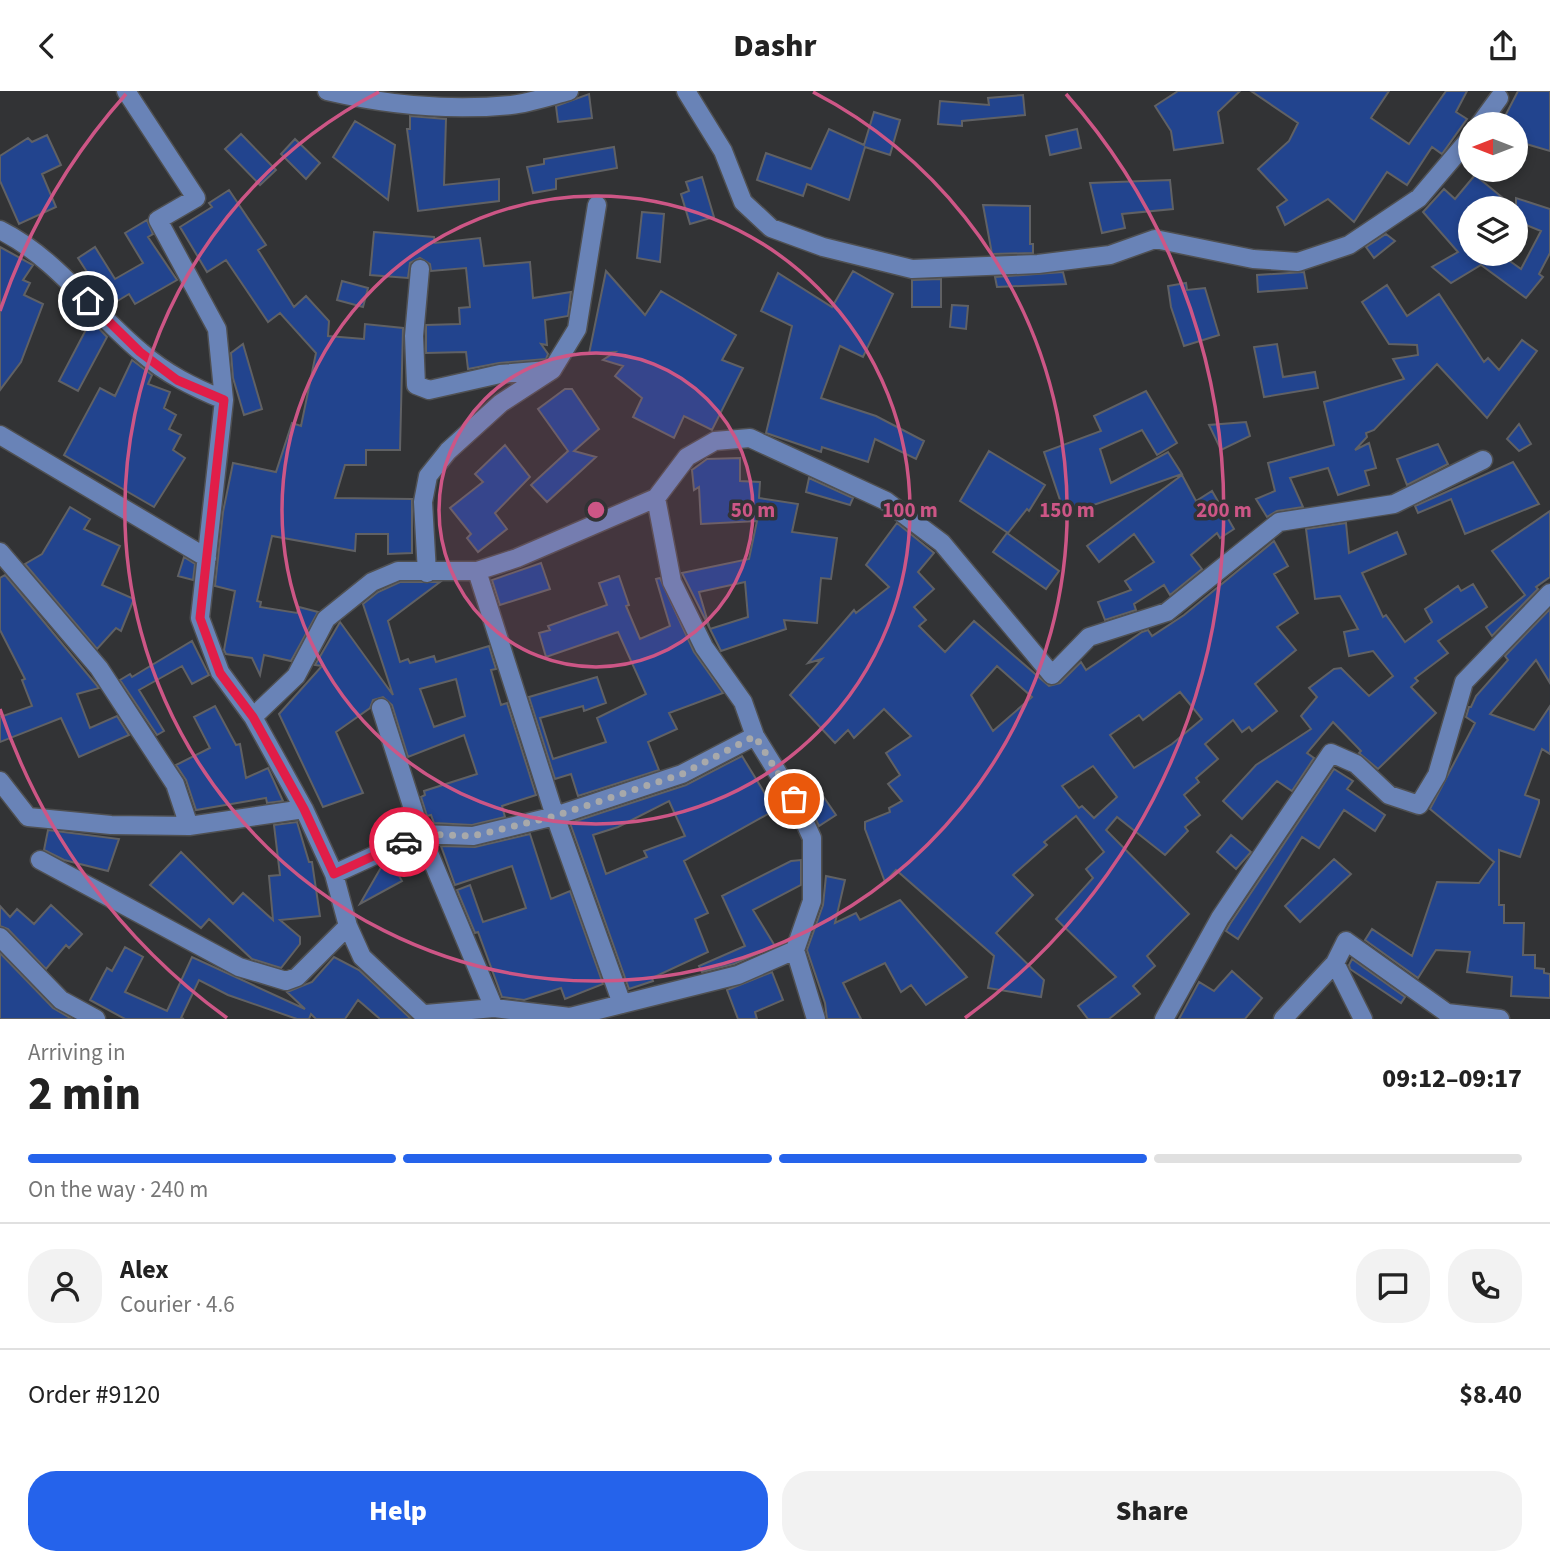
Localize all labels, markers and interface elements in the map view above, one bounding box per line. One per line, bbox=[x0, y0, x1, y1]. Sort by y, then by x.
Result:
text: Dashr bbox=[733, 23, 817, 69]
icon: back bbox=[28, 27, 66, 65]
icon: share bbox=[1484, 27, 1522, 65]
north arrow bbox=[1458, 112, 1528, 182]
map controls bbox=[1458, 112, 1528, 266]
button: layers bbox=[1458, 196, 1528, 266]
pin bbox=[58, 271, 118, 331]
icon: home bbox=[69, 282, 107, 320]
text: 50 m bbox=[731, 495, 775, 525]
text: 100 m bbox=[882, 495, 938, 525]
text: 150 m bbox=[1039, 495, 1095, 525]
text: 200 m bbox=[1196, 495, 1252, 525]
centre of rings bbox=[584, 498, 608, 522]
pin bbox=[764, 769, 824, 829]
icon: bag bbox=[775, 780, 813, 818]
courier bbox=[369, 807, 439, 877]
icon: car bbox=[385, 823, 423, 861]
text: Arriving in bbox=[28, 1036, 126, 1069]
text: 09:12–09:17 bbox=[1382, 1060, 1522, 1097]
text: 2 min bbox=[28, 1062, 141, 1127]
text: On the way · 240 m bbox=[28, 1173, 208, 1206]
button: person bbox=[28, 1249, 102, 1323]
button: chat bbox=[1356, 1249, 1430, 1323]
button: phone bbox=[1448, 1249, 1522, 1323]
text: Alex bbox=[120, 1251, 169, 1288]
text: Courier · 4.6 bbox=[120, 1288, 235, 1321]
text: Order #9120 bbox=[28, 1376, 160, 1413]
text: $8.40 bbox=[1459, 1376, 1522, 1413]
button: Help bbox=[28, 1471, 768, 1551]
button: Share bbox=[782, 1471, 1522, 1551]

